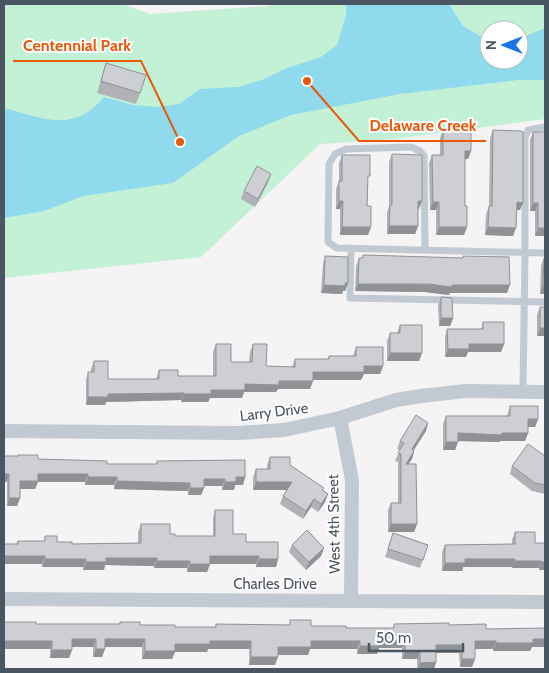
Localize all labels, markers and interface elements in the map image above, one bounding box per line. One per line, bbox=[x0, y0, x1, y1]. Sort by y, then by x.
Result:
north arrow bbox=[479, 20, 529, 70]
callout: Centennial Park bbox=[13, 30, 141, 61]
text: Centennial Park bbox=[23, 36, 131, 55]
text: N bbox=[482, 40, 500, 50]
callout: Delaware Creek bbox=[359, 110, 486, 141]
text: Delaware Creek bbox=[369, 116, 477, 135]
street label: Larry Drive bbox=[239, 399, 310, 425]
street label: West 4th Street bbox=[324, 474, 344, 574]
street label: Charles Drive bbox=[233, 575, 317, 593]
scale bar bbox=[369, 620, 463, 652]
text: 50 m bbox=[376, 629, 411, 647]

